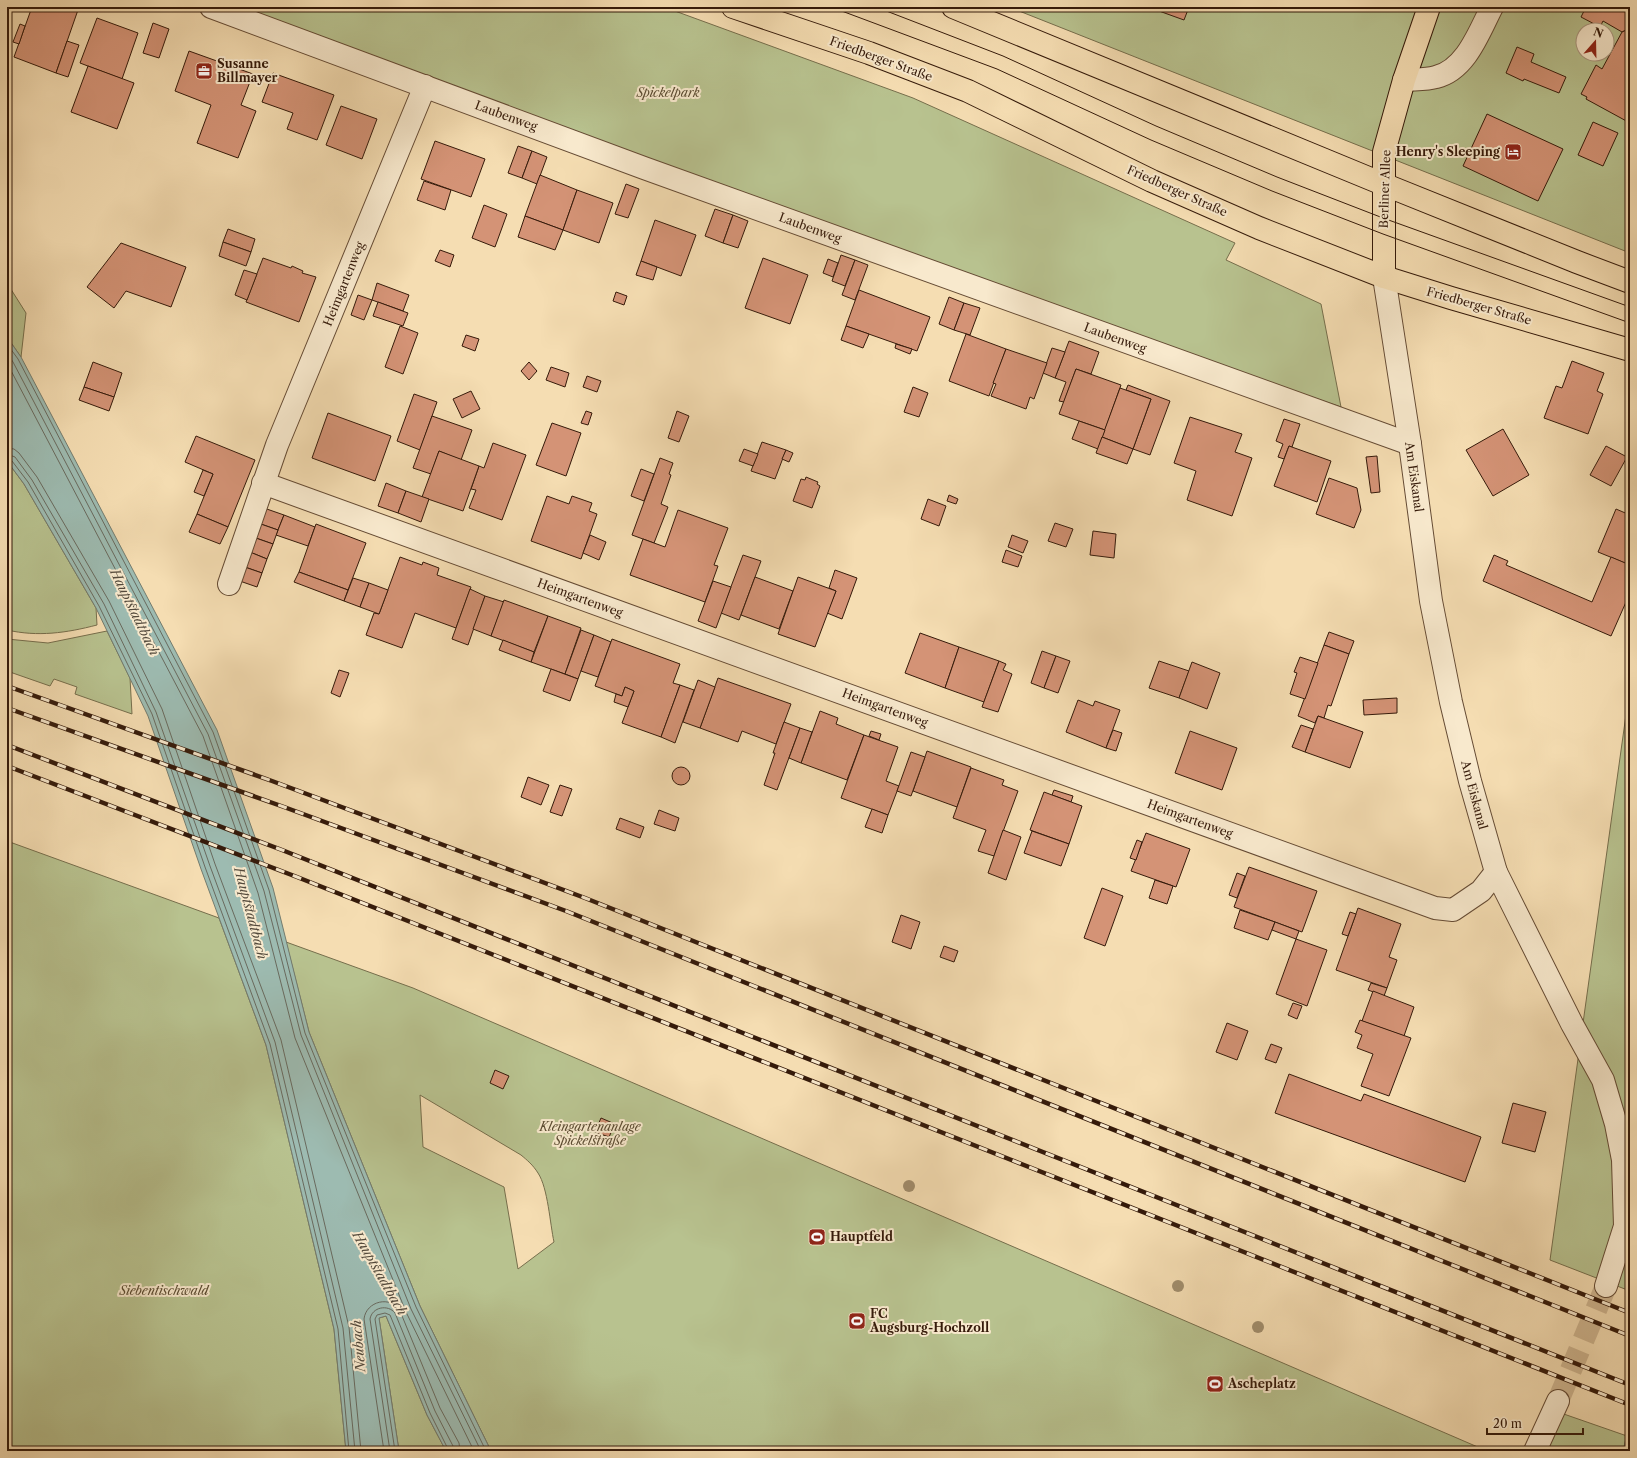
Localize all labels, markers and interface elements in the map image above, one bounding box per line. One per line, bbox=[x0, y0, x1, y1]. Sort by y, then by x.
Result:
north arrow bbox=[1575, 22, 1615, 62]
text: N bbox=[1592, 24, 1606, 41]
street label: Friedberger Straße bbox=[828, 33, 935, 84]
place label: Susanne Billmayer bbox=[217, 56, 278, 85]
office icon: Susanne Billmayer bbox=[194, 61, 214, 81]
park label: Spickelpark bbox=[636, 85, 700, 100]
street label: Laubenweg bbox=[473, 97, 540, 134]
hotel icon: Henry's Sleeping bbox=[1503, 142, 1523, 162]
place label: Henry's Sleeping bbox=[1396, 144, 1501, 159]
street label: Berliner Allee bbox=[1376, 149, 1393, 229]
street label: Friedberger Straße bbox=[1125, 162, 1230, 220]
street label: Laubenweg bbox=[777, 209, 844, 246]
street label: Heimgartenweg bbox=[320, 239, 368, 328]
street label: Friedberger Straße bbox=[1425, 283, 1534, 328]
street label: Laubenweg bbox=[1082, 319, 1149, 356]
street label: Am Eiskanal bbox=[1402, 440, 1427, 513]
water label: Hauptstadtbach bbox=[107, 565, 163, 658]
street label: Heimgartenweg bbox=[535, 575, 626, 620]
street label: Heimgartenweg bbox=[840, 685, 931, 730]
street label: Am Eiskanal bbox=[1458, 758, 1491, 831]
street label: Heimgartenweg bbox=[1145, 796, 1236, 841]
water label: Hauptstadtbach bbox=[231, 864, 271, 961]
park label: Kleingartenanlage Spickelstraße bbox=[538, 1119, 642, 1148]
water label: Hauptstadtbach bbox=[349, 1227, 411, 1318]
sports icon: Hauptfeld bbox=[807, 1227, 827, 1247]
place label: Hauptfeld bbox=[830, 1229, 893, 1244]
park label: Siebentischwald bbox=[119, 1283, 210, 1298]
place label: FC Augsburg-Hochzoll bbox=[869, 1306, 989, 1335]
sports icon: FC Augsburg-Hochzoll bbox=[847, 1311, 867, 1331]
water label: Neubach bbox=[348, 1319, 368, 1374]
sports icon: Ascheplatz bbox=[1205, 1374, 1225, 1394]
place label: Ascheplatz bbox=[1227, 1376, 1296, 1391]
scale bar bbox=[1487, 1410, 1583, 1436]
text: 20 m bbox=[1493, 1416, 1522, 1431]

